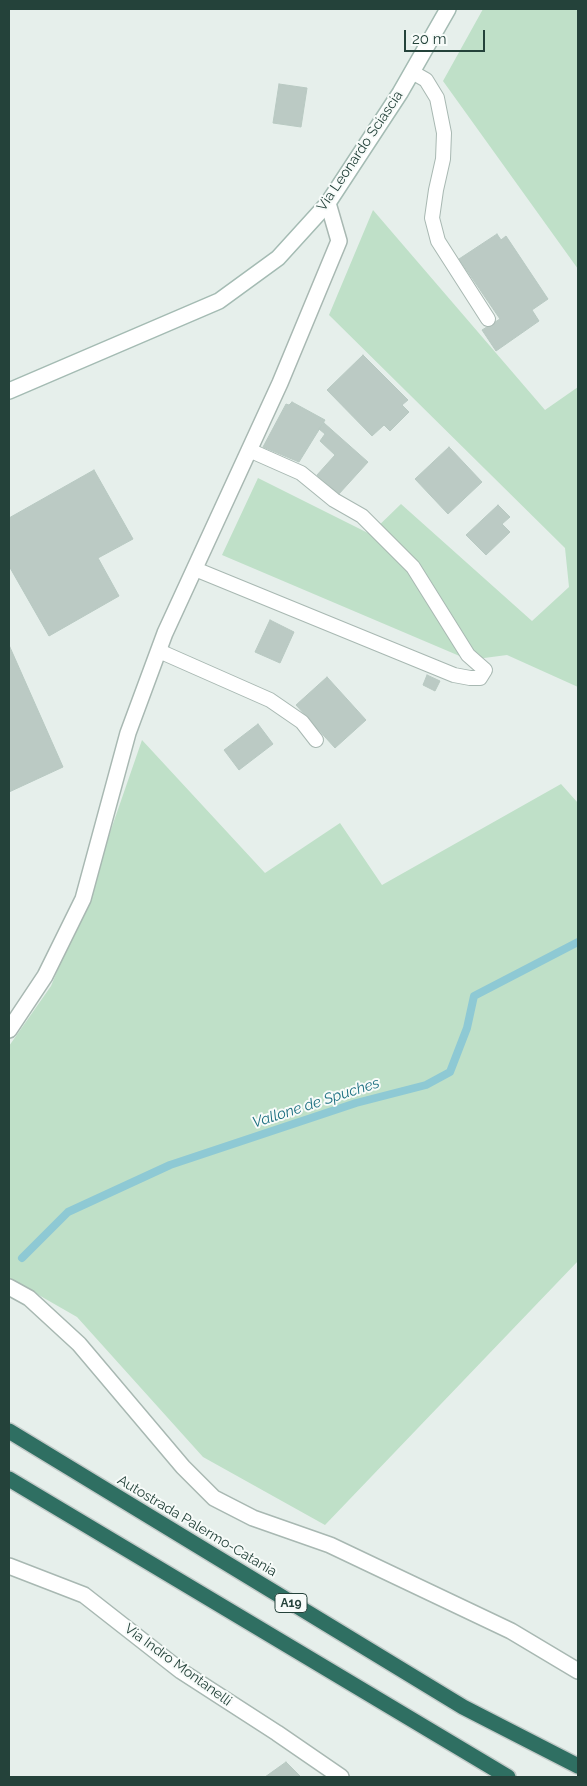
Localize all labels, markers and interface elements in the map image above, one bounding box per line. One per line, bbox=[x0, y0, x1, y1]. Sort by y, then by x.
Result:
scale bar bbox=[407, 20, 488, 52]
text: 20 m bbox=[412, 30, 447, 48]
street label: Via Leonardo Sciascia bbox=[313, 88, 407, 214]
water label: Vallone de Spuches bbox=[250, 1074, 382, 1132]
street label: Autostrada Palermo-Catania bbox=[114, 1472, 280, 1580]
road number: A19 bbox=[275, 1594, 307, 1612]
street label: Via Indro Montanelli bbox=[121, 1620, 235, 1710]

